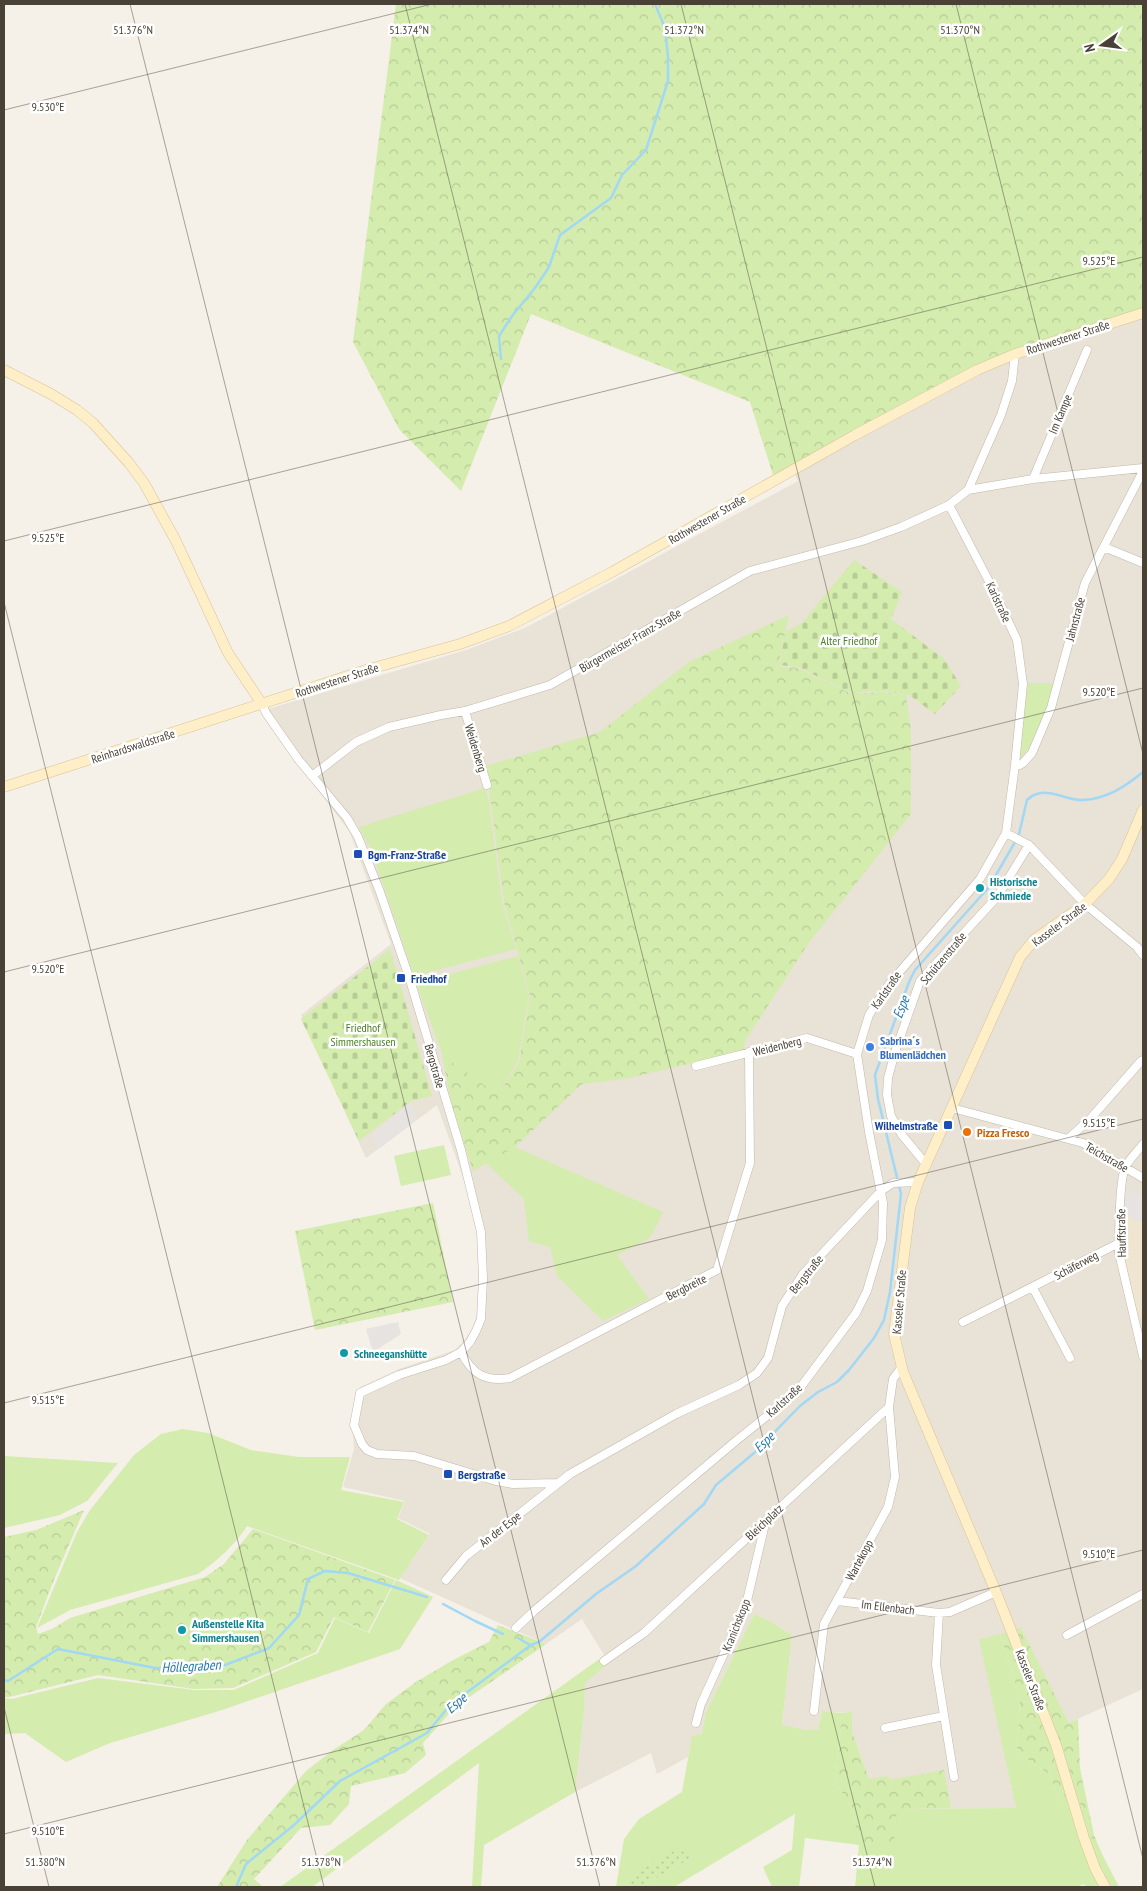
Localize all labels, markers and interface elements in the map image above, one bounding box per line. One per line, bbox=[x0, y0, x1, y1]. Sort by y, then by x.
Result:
north arrow bbox=[1077, 20, 1127, 70]
text: 51.376°N bbox=[113, 22, 153, 37]
text: 51.374°N bbox=[389, 22, 429, 37]
text: 51.372°N bbox=[664, 22, 704, 37]
text: 51.370°N bbox=[940, 22, 980, 37]
text: N bbox=[1080, 42, 1099, 54]
text: 9.530°E bbox=[32, 99, 65, 114]
text: 9.525°E bbox=[1083, 253, 1116, 268]
street label: Rothwestener Straße bbox=[1025, 316, 1112, 358]
street label: Im Kampe bbox=[1045, 392, 1075, 436]
street label: Rothwestener Straße bbox=[666, 491, 748, 547]
text: 9.525°E bbox=[32, 530, 65, 545]
street label: Karlstraße bbox=[983, 579, 1015, 625]
street label: Jahnstraße bbox=[1062, 596, 1088, 643]
street label: Bürgermeister-Franz-Straße bbox=[576, 605, 684, 675]
park label: Alter Friedhof bbox=[821, 633, 878, 648]
street label: Rothwestener Straße bbox=[294, 659, 381, 701]
text: 9.520°E bbox=[1083, 684, 1116, 699]
street label: Weidenberg bbox=[462, 722, 490, 774]
street label: Reinhardswaldstraße bbox=[89, 725, 177, 767]
place label: Bgm-Franz-Straße bbox=[368, 847, 446, 862]
marker: Bgm-Franz-Straße bbox=[352, 848, 364, 860]
place label: Historische Schmiede bbox=[990, 874, 1037, 903]
marker: Historische Schmiede bbox=[974, 882, 986, 894]
street label: Kasseler Straße bbox=[1029, 899, 1089, 949]
street label: Schützenstraße bbox=[917, 929, 969, 987]
text: 9.520°E bbox=[32, 961, 65, 976]
street label: Karlstraße bbox=[868, 968, 904, 1012]
place label: Friedhof bbox=[411, 971, 447, 986]
marker: Friedhof bbox=[395, 972, 407, 984]
water label: Espe bbox=[889, 992, 914, 1021]
park label: Friedhof Simmershausen bbox=[330, 1020, 396, 1049]
street label: Weidenberg bbox=[751, 1033, 803, 1059]
place label: Sabrina´s Blumenlädchen bbox=[880, 1033, 946, 1062]
marker: Sabrina´s Blumenlädchen bbox=[864, 1041, 876, 1053]
street label: Bergstraße bbox=[422, 1042, 448, 1090]
text: 9.515°E bbox=[1083, 1115, 1116, 1130]
place label: Wilhelmstraße bbox=[874, 1118, 938, 1133]
marker: Wilhelmstraße bbox=[942, 1119, 954, 1131]
place label: Pizza Fresco bbox=[977, 1125, 1030, 1140]
marker: Pizza Fresco bbox=[961, 1126, 973, 1138]
street label: Teichstraße bbox=[1083, 1139, 1131, 1175]
street label: Hauffstraße bbox=[1113, 1208, 1129, 1258]
street label: Schäferweg bbox=[1051, 1247, 1101, 1283]
street label: Bergstraße bbox=[786, 1252, 826, 1296]
street label: Kasseler Straße bbox=[889, 1269, 909, 1335]
street label: Bergbreite bbox=[663, 1270, 709, 1304]
place label: Schneeganshütte bbox=[354, 1346, 427, 1361]
marker: Schneeganshütte bbox=[338, 1347, 350, 1359]
street label: Karlstraße bbox=[763, 1380, 805, 1420]
text: 9.515°E bbox=[32, 1392, 65, 1407]
water label: Espe bbox=[750, 1427, 779, 1456]
place label: Bergstraße bbox=[458, 1467, 506, 1482]
marker: Bergstraße bbox=[442, 1468, 454, 1480]
street label: Bleichplatz bbox=[742, 1501, 786, 1543]
street label: An der Espe bbox=[476, 1508, 524, 1550]
street label: Wartekopp bbox=[842, 1537, 876, 1583]
text: 9.510°E bbox=[1083, 1546, 1116, 1561]
street label: Im Ellenbach bbox=[860, 1596, 916, 1618]
street label: Kranichskopp bbox=[719, 1597, 753, 1653]
place label: Außenstelle Kita Simmershausen bbox=[191, 1616, 264, 1645]
marker: Außenstelle Kita Simmershausen bbox=[176, 1624, 188, 1636]
street label: Kasseler Straße bbox=[1012, 1647, 1050, 1713]
water label: Höllegraben bbox=[161, 1655, 222, 1677]
water label: Espe bbox=[442, 1688, 471, 1717]
text: 9.510°E bbox=[32, 1823, 65, 1838]
text: 51.380°N bbox=[25, 1854, 65, 1869]
text: 51.378°N bbox=[301, 1854, 341, 1869]
text: 51.376°N bbox=[576, 1854, 616, 1869]
text: 51.374°N bbox=[852, 1854, 892, 1869]

